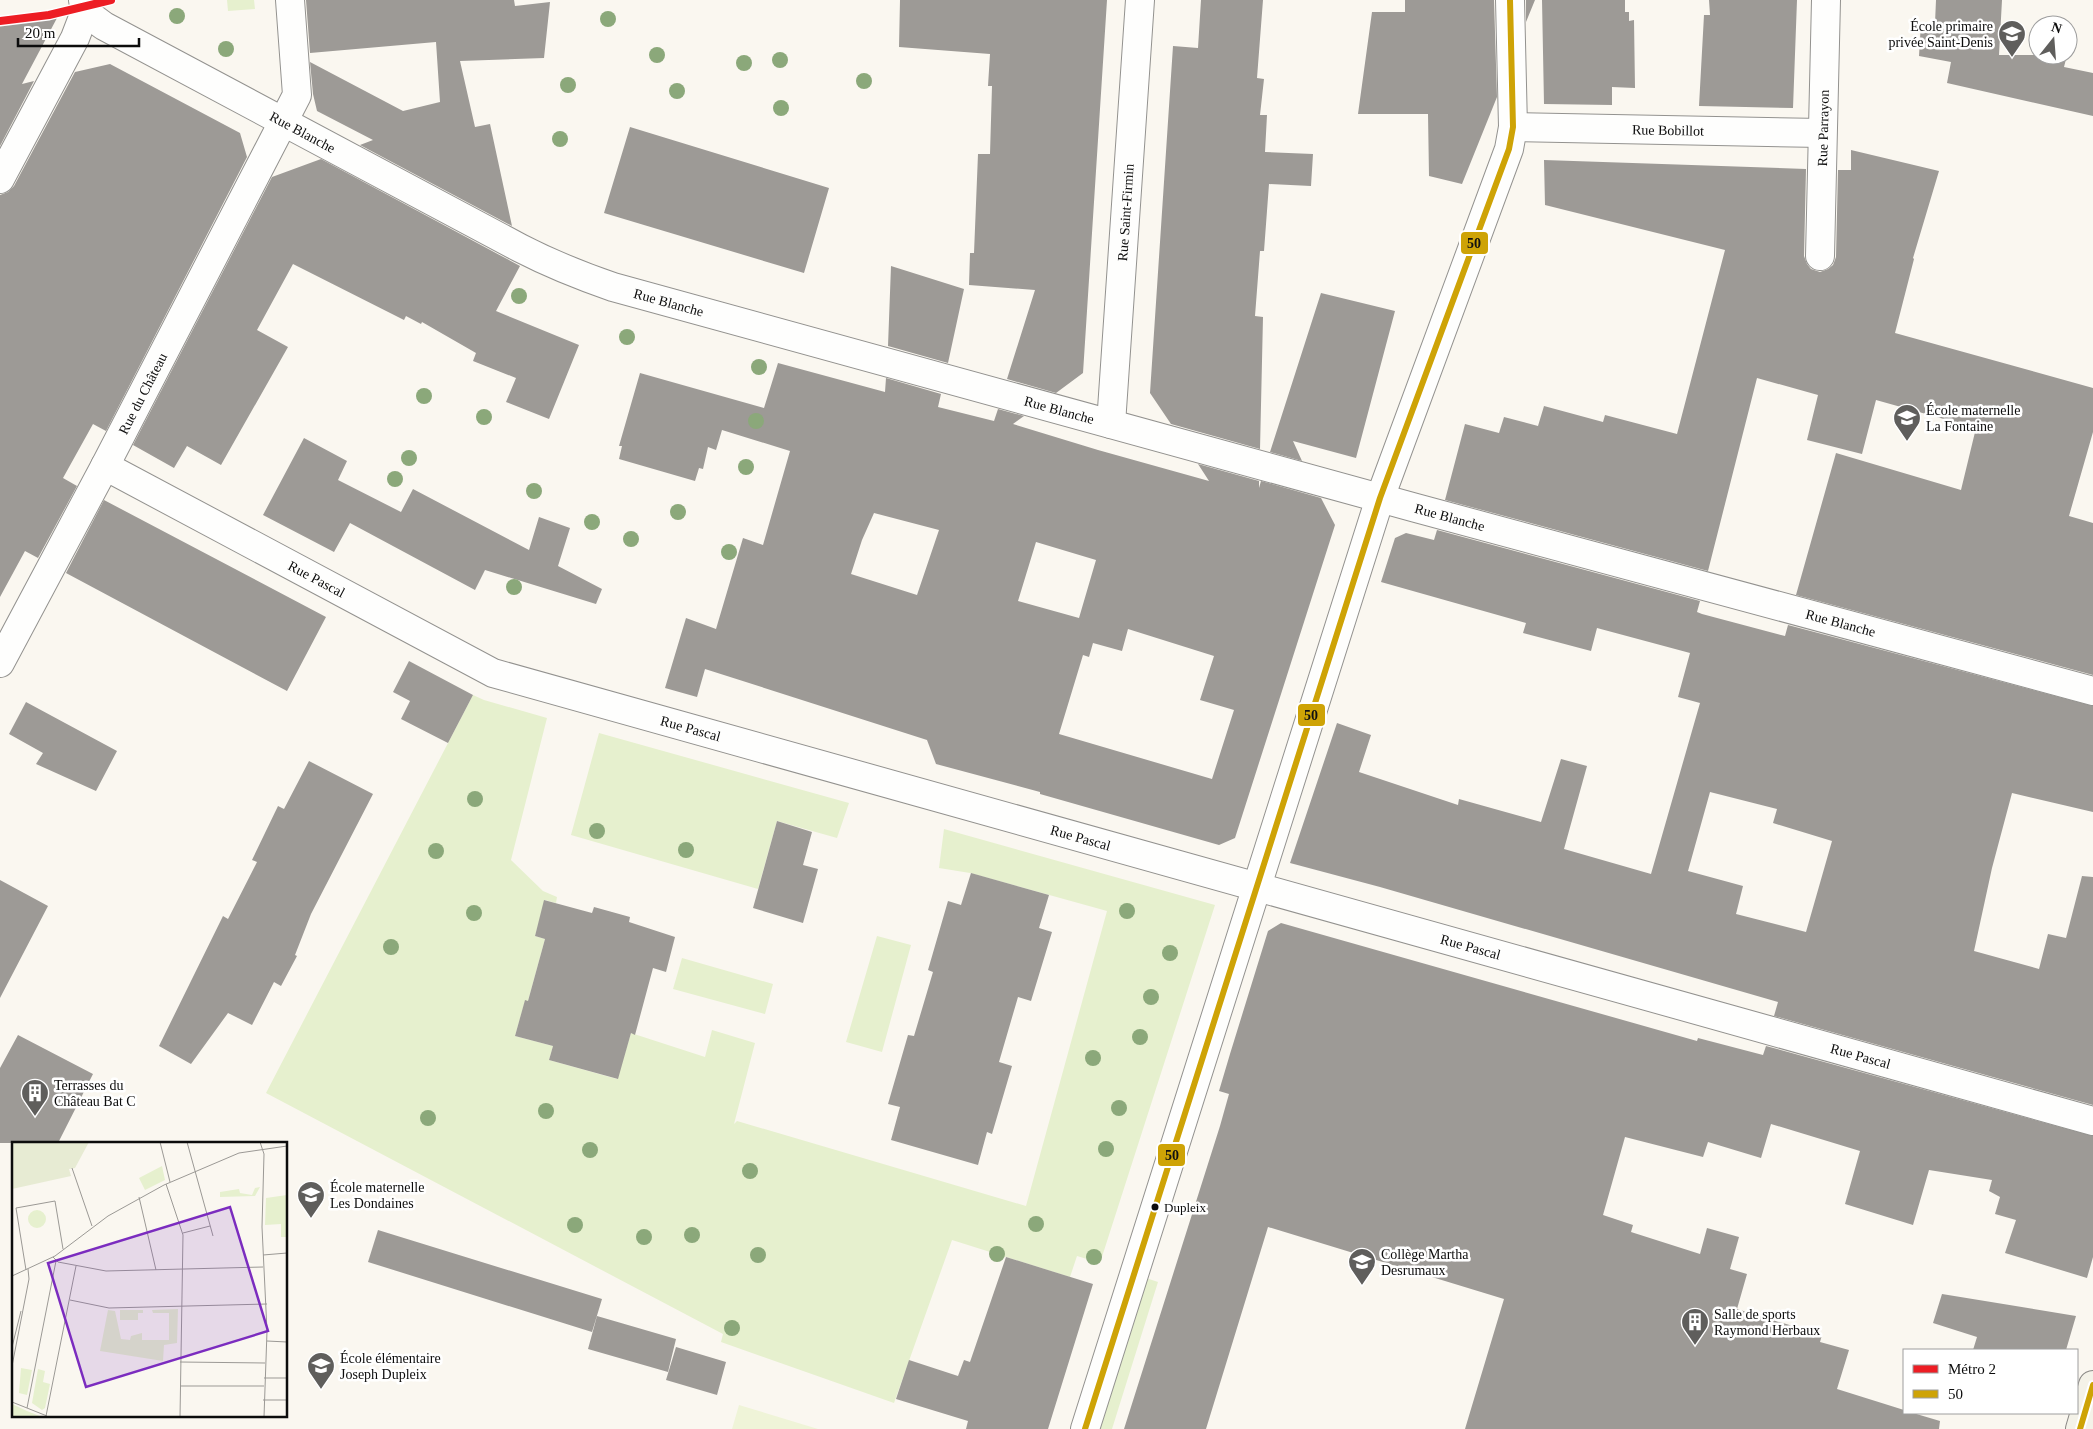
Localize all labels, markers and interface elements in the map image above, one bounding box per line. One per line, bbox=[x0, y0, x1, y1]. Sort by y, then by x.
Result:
scale bar bbox=[18, 15, 139, 47]
north arrow bbox=[2028, 15, 2078, 65]
place label: École primaire privée Saint-Denis bbox=[1888, 18, 1993, 50]
school or university icon: École primaire privée Saint-Denis bbox=[1997, 19, 2027, 58]
text: N bbox=[2050, 19, 2064, 37]
text: 20 m bbox=[25, 25, 56, 41]
street label: Rue Parrayon bbox=[1815, 90, 1831, 167]
street label: Rue Blanche bbox=[267, 108, 338, 156]
street label: Rue Bobillot bbox=[1632, 122, 1704, 138]
street label: Rue Saint-Firmin bbox=[1115, 163, 1136, 262]
line badge: 50 bbox=[1460, 231, 1489, 255]
text: 50 bbox=[1467, 236, 1481, 251]
street label: Rue Blanche bbox=[632, 286, 705, 319]
street label: Rue du Château bbox=[115, 350, 170, 437]
street label: Rue Blanche bbox=[1023, 393, 1096, 427]
place label: École maternelle La Fontaine bbox=[1926, 402, 2020, 434]
school or university icon: École maternelle La Fontaine bbox=[1892, 403, 1922, 442]
street label: Rue Blanche bbox=[1413, 500, 1486, 534]
street label: Rue Pascal bbox=[286, 558, 348, 600]
street label: Rue Blanche bbox=[1804, 606, 1877, 639]
line badge: 50 bbox=[1297, 703, 1326, 727]
text: 50 bbox=[1304, 708, 1318, 723]
street label: Rue Pascal bbox=[659, 713, 723, 744]
street label: Rue Pascal bbox=[1049, 822, 1113, 853]
street label: Rue Pascal bbox=[1439, 931, 1503, 962]
street label: Rue Pascal bbox=[1829, 1040, 1893, 1072]
building icon: Terrasses du Château Bat C bbox=[20, 1078, 50, 1117]
place label: Terrasses du Château Bat C bbox=[54, 1078, 136, 1109]
inset map bbox=[12, 1142, 288, 1416]
line badge: 50 bbox=[1157, 1143, 1186, 1167]
text: 50 bbox=[1165, 1148, 1179, 1163]
place label: École maternelle Les Dondaines bbox=[330, 1179, 424, 1211]
school or university icon: École maternelle Les Dondaines bbox=[296, 1180, 326, 1219]
place label: Dupleix bbox=[1164, 1200, 1206, 1215]
marker: Dupleix bbox=[1150, 1202, 1160, 1212]
school or university icon: Collège Martha Desrumaux bbox=[1347, 1247, 1377, 1286]
place label: Collège Martha Desrumaux bbox=[1381, 1247, 1469, 1278]
building icon: Salle de sports Raymond Herbaux bbox=[1680, 1307, 1710, 1346]
place label: Salle de sports Raymond Herbaux bbox=[1714, 1307, 1820, 1338]
legend bbox=[1903, 1349, 2078, 1414]
place label: École élémentaire Joseph Dupleix bbox=[340, 1350, 441, 1382]
school or university icon: École élémentaire Joseph Dupleix bbox=[306, 1351, 336, 1390]
text: Métro 2 bbox=[1948, 1361, 1996, 1377]
text: 50 bbox=[1948, 1386, 1963, 1402]

